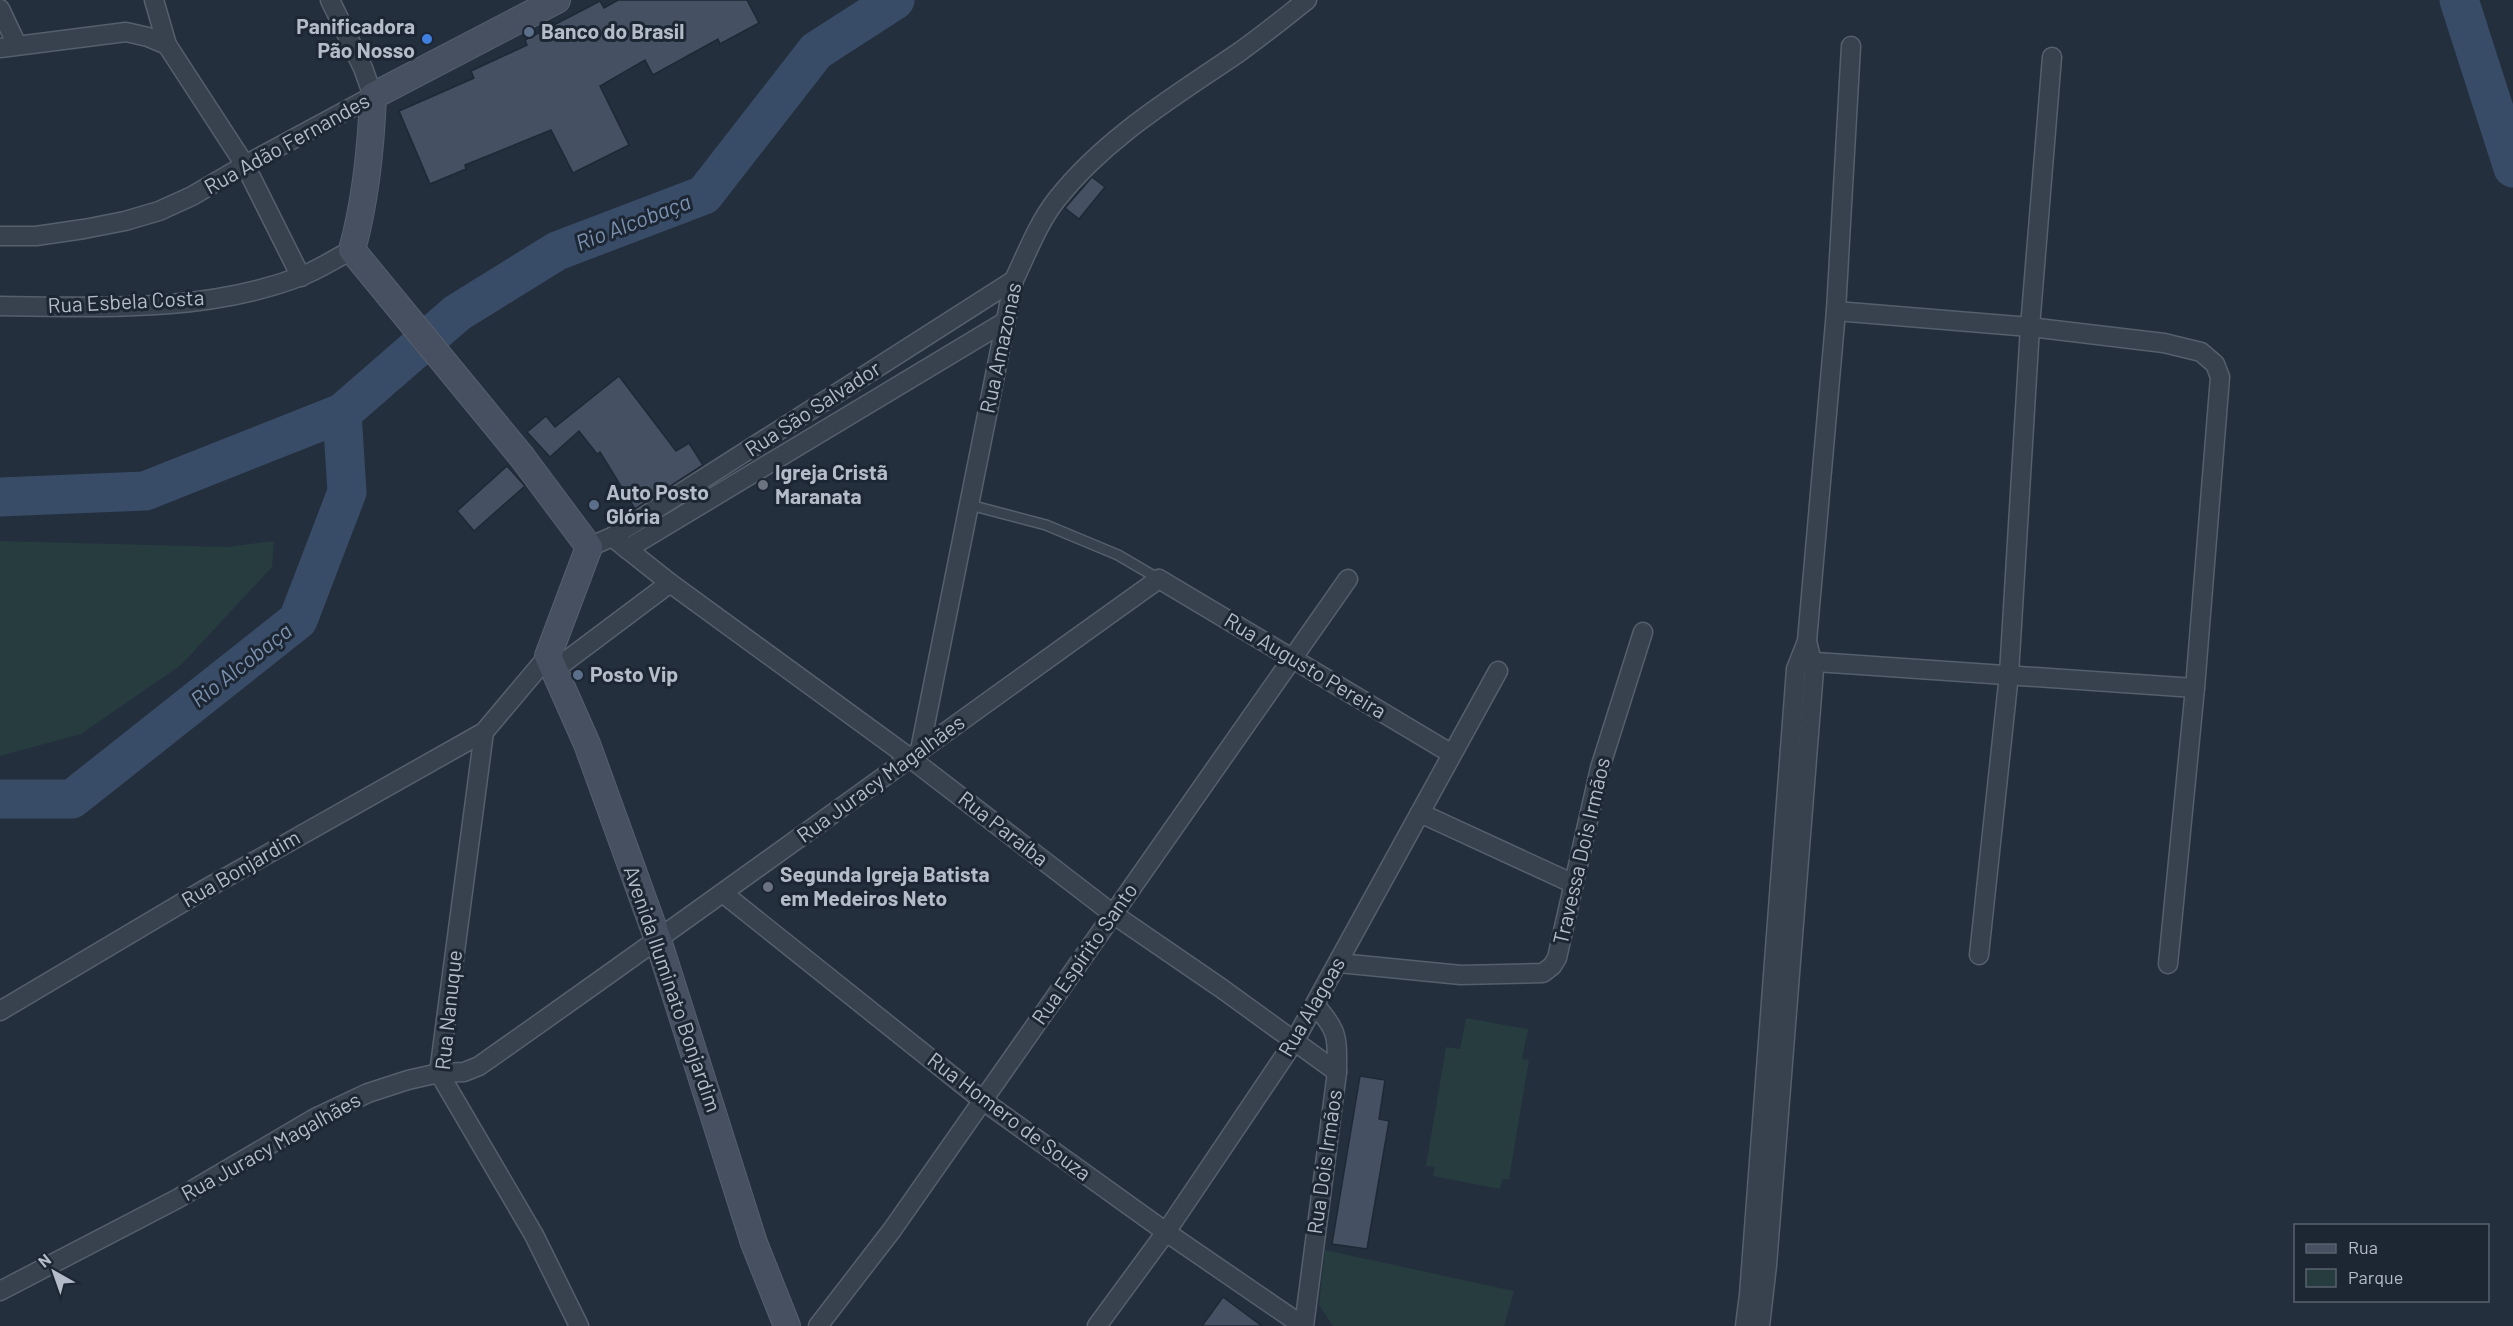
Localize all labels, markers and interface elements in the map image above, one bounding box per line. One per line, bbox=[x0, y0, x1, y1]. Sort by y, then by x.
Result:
place label: Panificadora Pão Nosso bbox=[296, 13, 415, 62]
place label: Banco do Brasil bbox=[541, 18, 684, 43]
marker: Banco do Brasil bbox=[522, 25, 536, 39]
marker: Panificadora Pão Nosso bbox=[420, 32, 434, 46]
street label: Rua Adão Fernandes bbox=[199, 87, 373, 198]
water label: Rio Alcobaça bbox=[572, 187, 694, 255]
street label: Rua Amazonas bbox=[973, 280, 1026, 415]
street label: Rua Esbela Costa bbox=[47, 284, 205, 317]
street label: Rua São Salvador bbox=[740, 355, 885, 461]
place label: Igreja Cristã Maranata bbox=[775, 459, 888, 508]
marker: Igreja Cristã Maranata bbox=[756, 478, 770, 492]
place label: Auto Posto Glória bbox=[606, 479, 709, 528]
marker: Auto Posto Glória bbox=[587, 498, 601, 512]
street label: Rua Augusto Pereira bbox=[1220, 607, 1391, 723]
water label: Rio Alcobaça bbox=[185, 617, 296, 712]
place label: Posto Vip bbox=[590, 661, 678, 686]
marker: Posto Vip bbox=[571, 668, 585, 682]
street label: Rua Juracy Magalhães bbox=[791, 709, 969, 847]
street label: Travessa Dois Irmãos bbox=[1547, 755, 1614, 947]
street label: Rua Paraíba bbox=[954, 785, 1054, 871]
street label: Rua Bonjardim bbox=[177, 824, 304, 912]
place label: Segunda Igreja Batista em Medeiros Neto bbox=[780, 861, 989, 910]
street label: Avenida Iluminato Bonjardim bbox=[619, 862, 727, 1115]
street label: Rua Espírito Santo bbox=[1026, 878, 1142, 1029]
marker: Segunda Igreja Batista em Medeiros Neto bbox=[761, 880, 775, 894]
street label: Rua Nanuque bbox=[429, 949, 466, 1071]
street label: Rua Alagoas bbox=[1272, 952, 1349, 1061]
street label: Rua Homero de Souza bbox=[923, 1046, 1096, 1185]
street label: Rua Juracy Magalhães bbox=[176, 1086, 364, 1205]
street label: Rua Dois Irmãos bbox=[1301, 1088, 1346, 1236]
legend bbox=[2294, 1224, 2489, 1302]
text: Rua bbox=[2348, 1236, 2378, 1258]
north arrow bbox=[24, 1242, 84, 1302]
text: N bbox=[34, 1249, 54, 1271]
text: Parque bbox=[2348, 1266, 2403, 1288]

